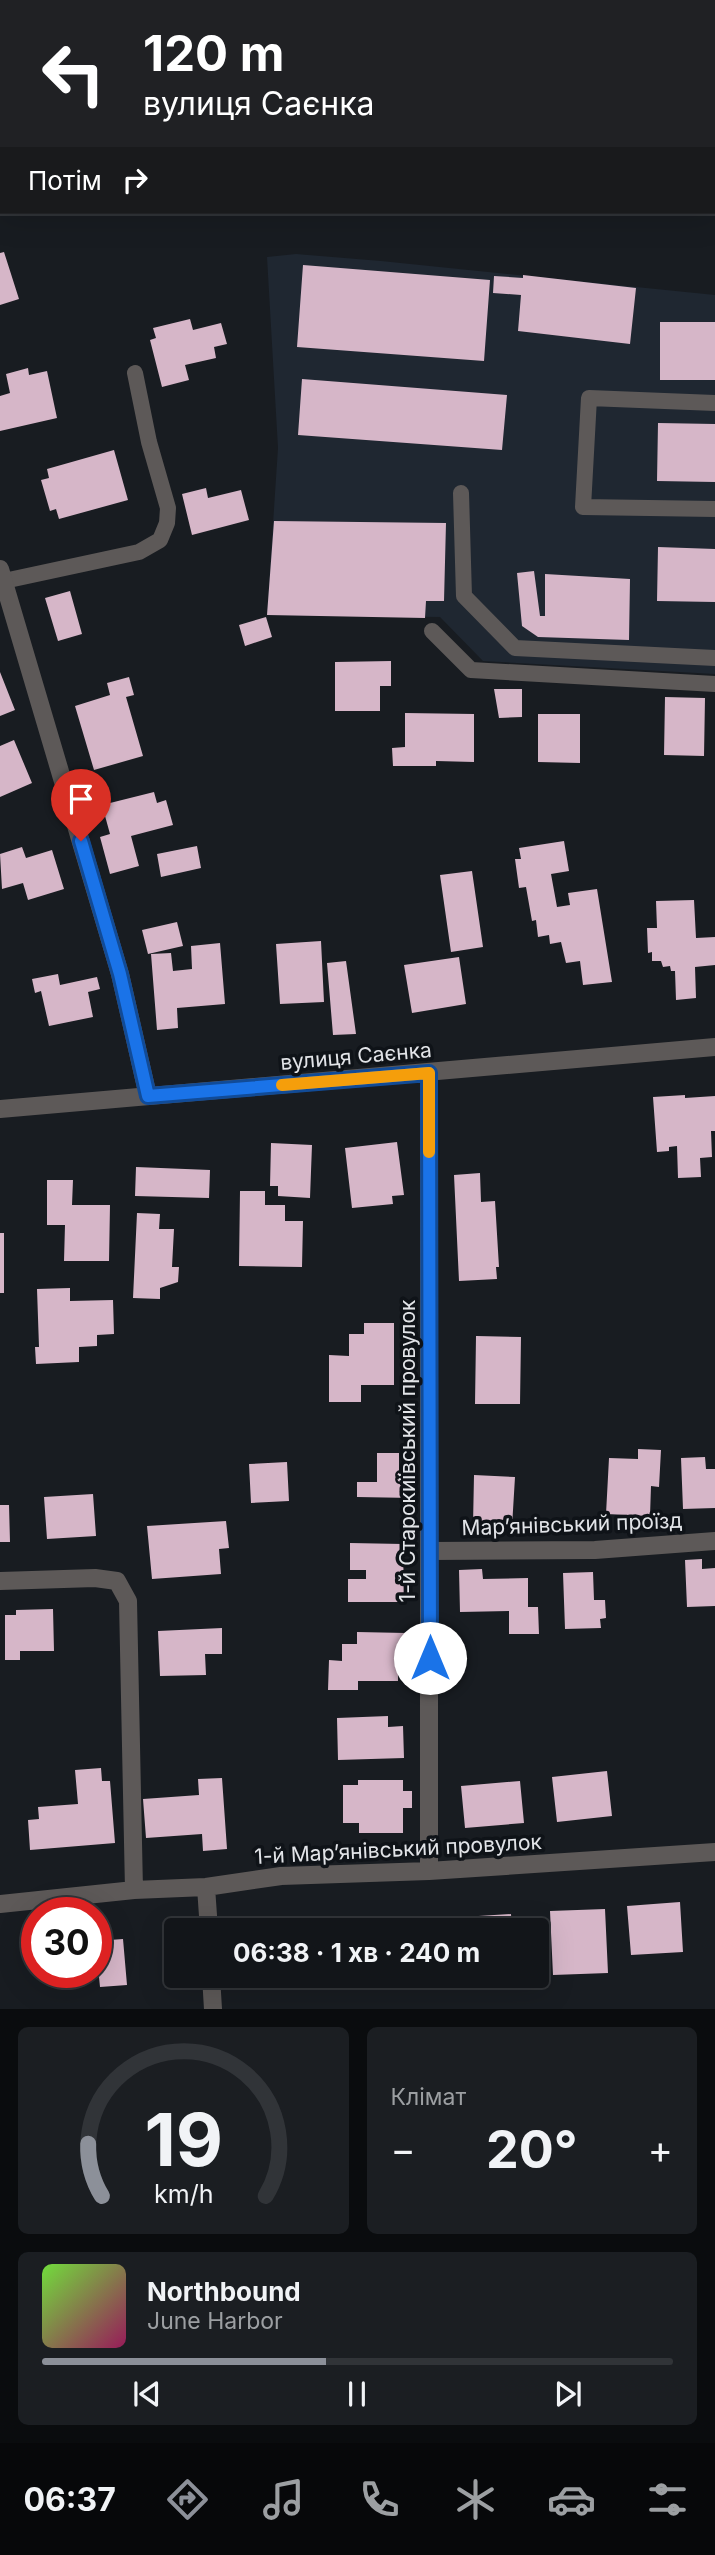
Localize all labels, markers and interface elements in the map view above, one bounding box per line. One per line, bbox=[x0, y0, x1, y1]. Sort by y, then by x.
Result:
text: 120 m bbox=[143, 24, 284, 83]
icon: left bbox=[28, 28, 119, 119]
text: вулиця Саєнка bbox=[143, 84, 374, 123]
icon: right bbox=[116, 161, 154, 199]
text: Потім bbox=[28, 165, 102, 196]
pin bbox=[51, 769, 111, 841]
icon: arrive bbox=[62, 780, 100, 818]
street label: вулиця Саєнка bbox=[279, 1037, 433, 1075]
street label: 1-й Старокиївський провулок bbox=[395, 1299, 420, 1602]
street label: Марʼянівський проїзд bbox=[461, 1508, 683, 1540]
position arrow bbox=[393, 1621, 467, 1695]
street label: 1-й Марʼянівський провулок bbox=[254, 1829, 543, 1869]
speed limit sign: 30 bbox=[21, 1897, 112, 1988]
text: 06:38 · 1 хв · 240 m bbox=[233, 1937, 480, 1968]
text: Клімат bbox=[391, 2083, 466, 2111]
text: 19 bbox=[144, 2096, 223, 2185]
text: 20° bbox=[486, 2118, 578, 2181]
text: − bbox=[391, 2126, 416, 2172]
text: + bbox=[648, 2126, 673, 2172]
text: km/h bbox=[154, 2179, 213, 2209]
text: Northbound bbox=[147, 2276, 301, 2307]
text: June Harbor bbox=[147, 2307, 283, 2335]
icon: previous bbox=[128, 2375, 166, 2413]
icon: pause bbox=[338, 2375, 376, 2413]
icon: next bbox=[549, 2375, 587, 2413]
icon: directions bbox=[163, 2475, 212, 2524]
icon: music bbox=[259, 2475, 308, 2524]
icon: phone bbox=[355, 2475, 404, 2524]
icon: climate bbox=[451, 2475, 500, 2524]
icon: car bbox=[547, 2475, 596, 2524]
icon: filters bbox=[643, 2475, 692, 2524]
text: 06:37 bbox=[23, 2480, 116, 2519]

